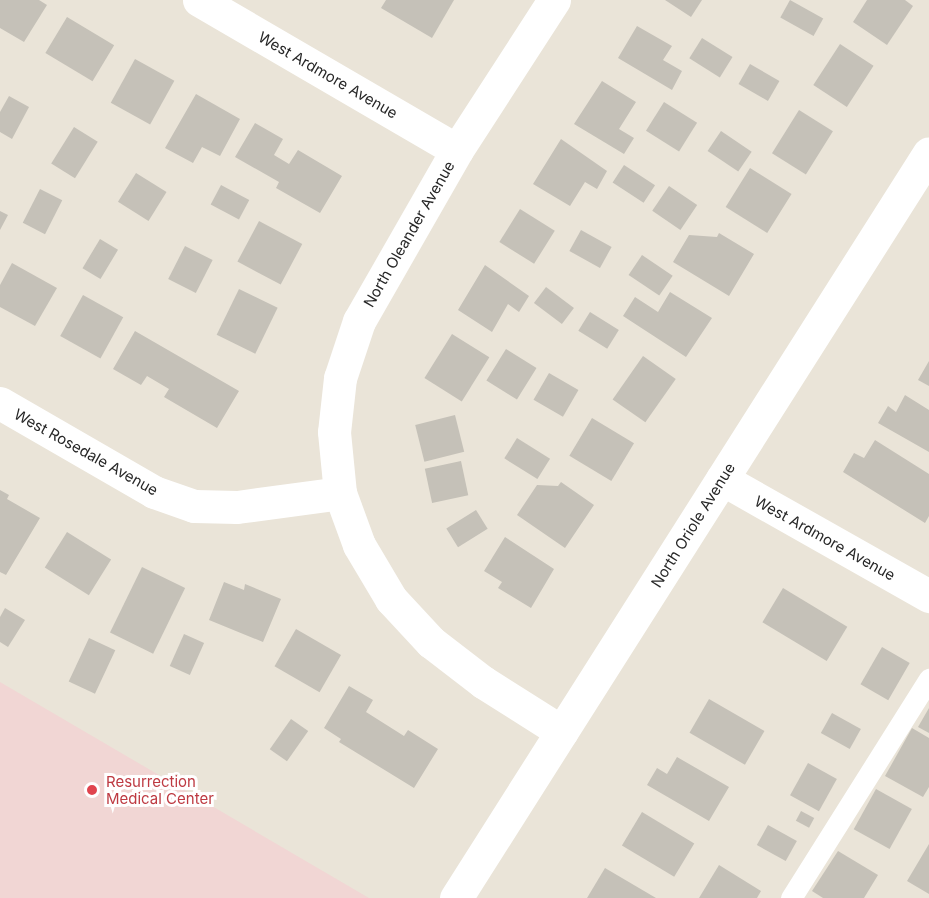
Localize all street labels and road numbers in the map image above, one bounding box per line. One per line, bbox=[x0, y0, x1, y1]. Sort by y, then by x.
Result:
street label: West Ardmore Avenue bbox=[255, 28, 401, 122]
street label: North Oleander Avenue bbox=[360, 158, 458, 310]
street label: West Rosedale Avenue bbox=[11, 405, 161, 499]
street label: North Oriole Avenue bbox=[647, 459, 739, 591]
street label: West Ardmore Avenue bbox=[752, 492, 898, 584]

